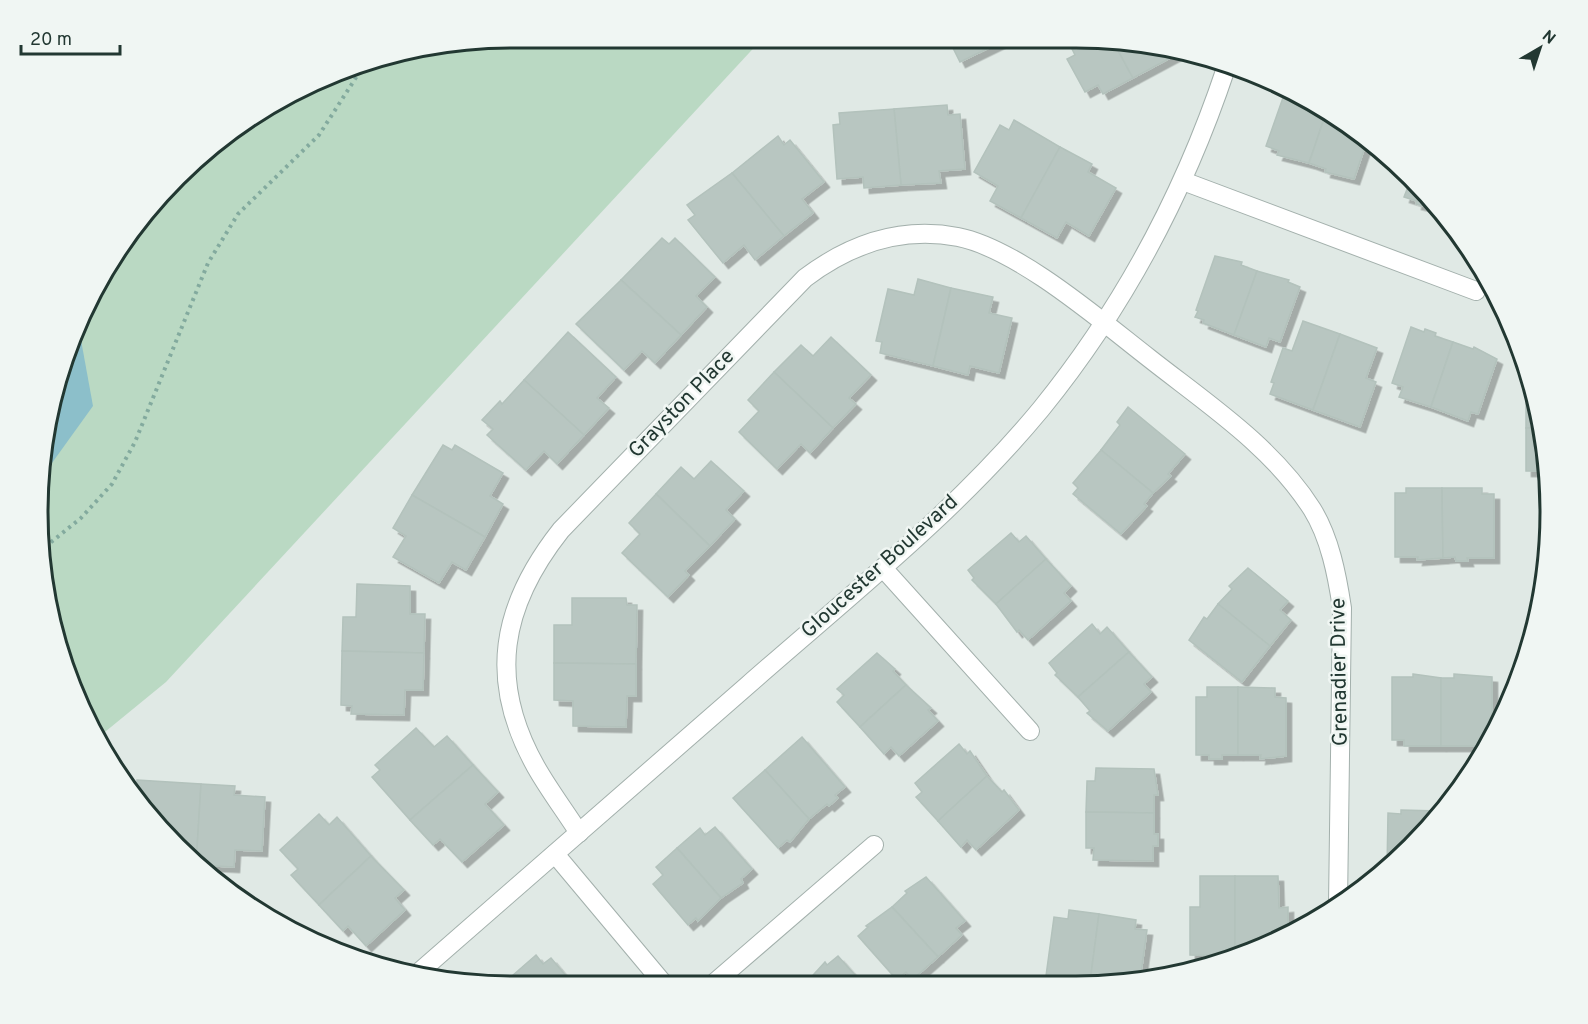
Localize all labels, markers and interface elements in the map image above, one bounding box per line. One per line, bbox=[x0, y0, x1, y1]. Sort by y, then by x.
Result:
scale bar bbox=[21, 18, 120, 56]
north arrow bbox=[1510, 18, 1570, 78]
text: N bbox=[1537, 27, 1559, 49]
text: 20 m bbox=[30, 29, 72, 52]
street label: Grayston Place bbox=[623, 344, 741, 464]
street label: Gloucester Boulevard bbox=[796, 489, 964, 645]
street label: Grenadier Drive bbox=[1325, 598, 1355, 746]

